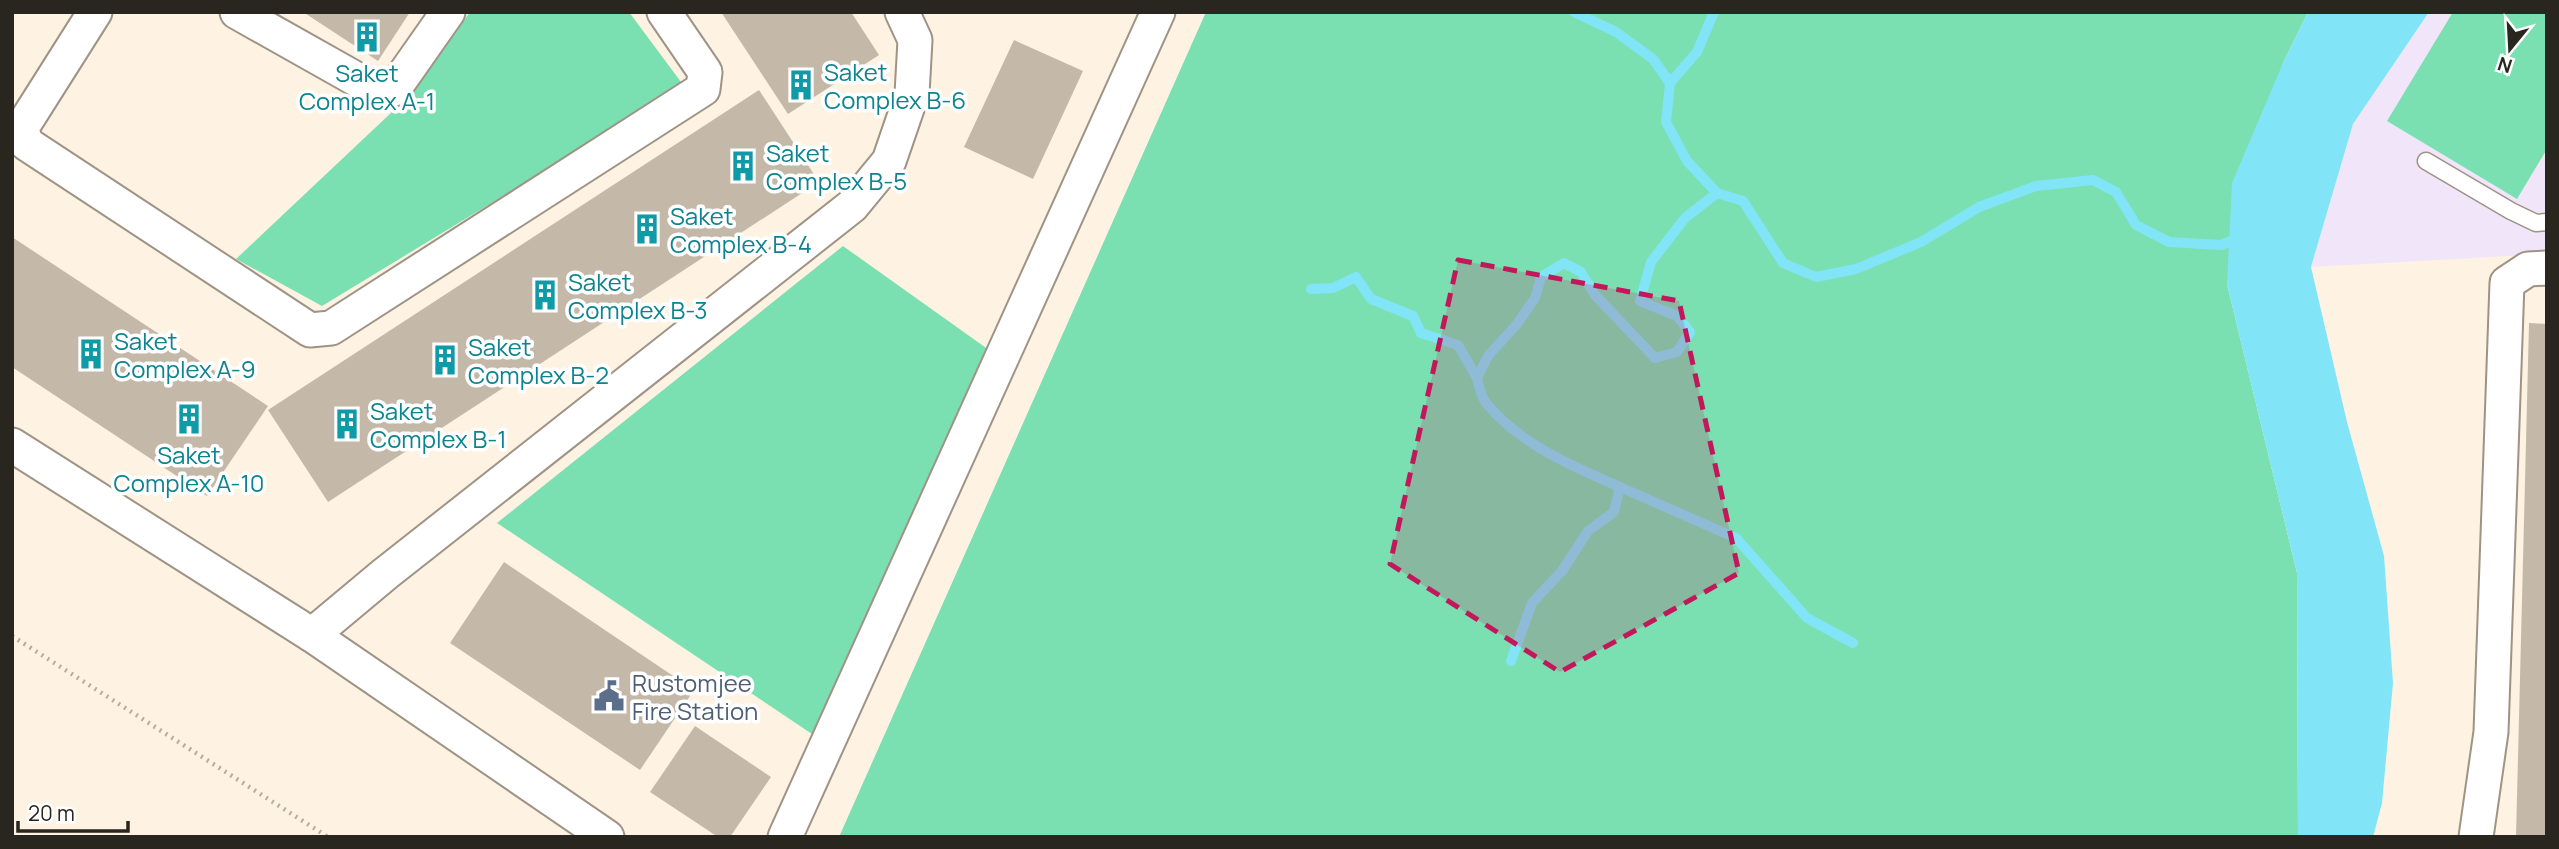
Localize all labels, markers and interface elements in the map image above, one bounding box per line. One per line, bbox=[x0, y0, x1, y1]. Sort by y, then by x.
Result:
north arrow bbox=[2475, 14, 2545, 84]
building icon: Saket Complex A-1 bbox=[350, 20, 384, 54]
text: N bbox=[2494, 51, 2515, 80]
place label: Saket Complex B-6 bbox=[824, 55, 966, 116]
place label: Saket Complex A-1 bbox=[299, 56, 435, 117]
building icon: Saket Complex B-6 bbox=[784, 68, 818, 102]
place label: Saket Complex B-5 bbox=[766, 136, 907, 197]
building icon: Saket Complex B-5 bbox=[726, 149, 760, 183]
place label: Saket Complex B-4 bbox=[670, 199, 812, 260]
building icon: Saket Complex B-4 bbox=[630, 212, 664, 246]
place label: Saket Complex B-3 bbox=[568, 265, 708, 326]
building icon: Saket Complex B-3 bbox=[528, 278, 562, 312]
place label: Saket Complex A-9 bbox=[114, 324, 256, 385]
place label: Saket Complex B-2 bbox=[468, 330, 609, 391]
building icon: Saket Complex A-9 bbox=[74, 337, 108, 371]
building icon: Saket Complex B-2 bbox=[428, 343, 462, 377]
place label: Saket Complex B-1 bbox=[370, 394, 507, 455]
building icon: Saket Complex A-10 bbox=[172, 402, 206, 436]
building icon: Saket Complex B-1 bbox=[330, 407, 364, 441]
place label: Saket Complex A-10 bbox=[114, 438, 264, 499]
place label: Rustomjee Fire Station bbox=[632, 666, 758, 727]
public building icon: Rustomjee Fire Station bbox=[592, 679, 626, 713]
scale bar bbox=[18, 790, 128, 834]
text: 20 m bbox=[28, 799, 75, 827]

